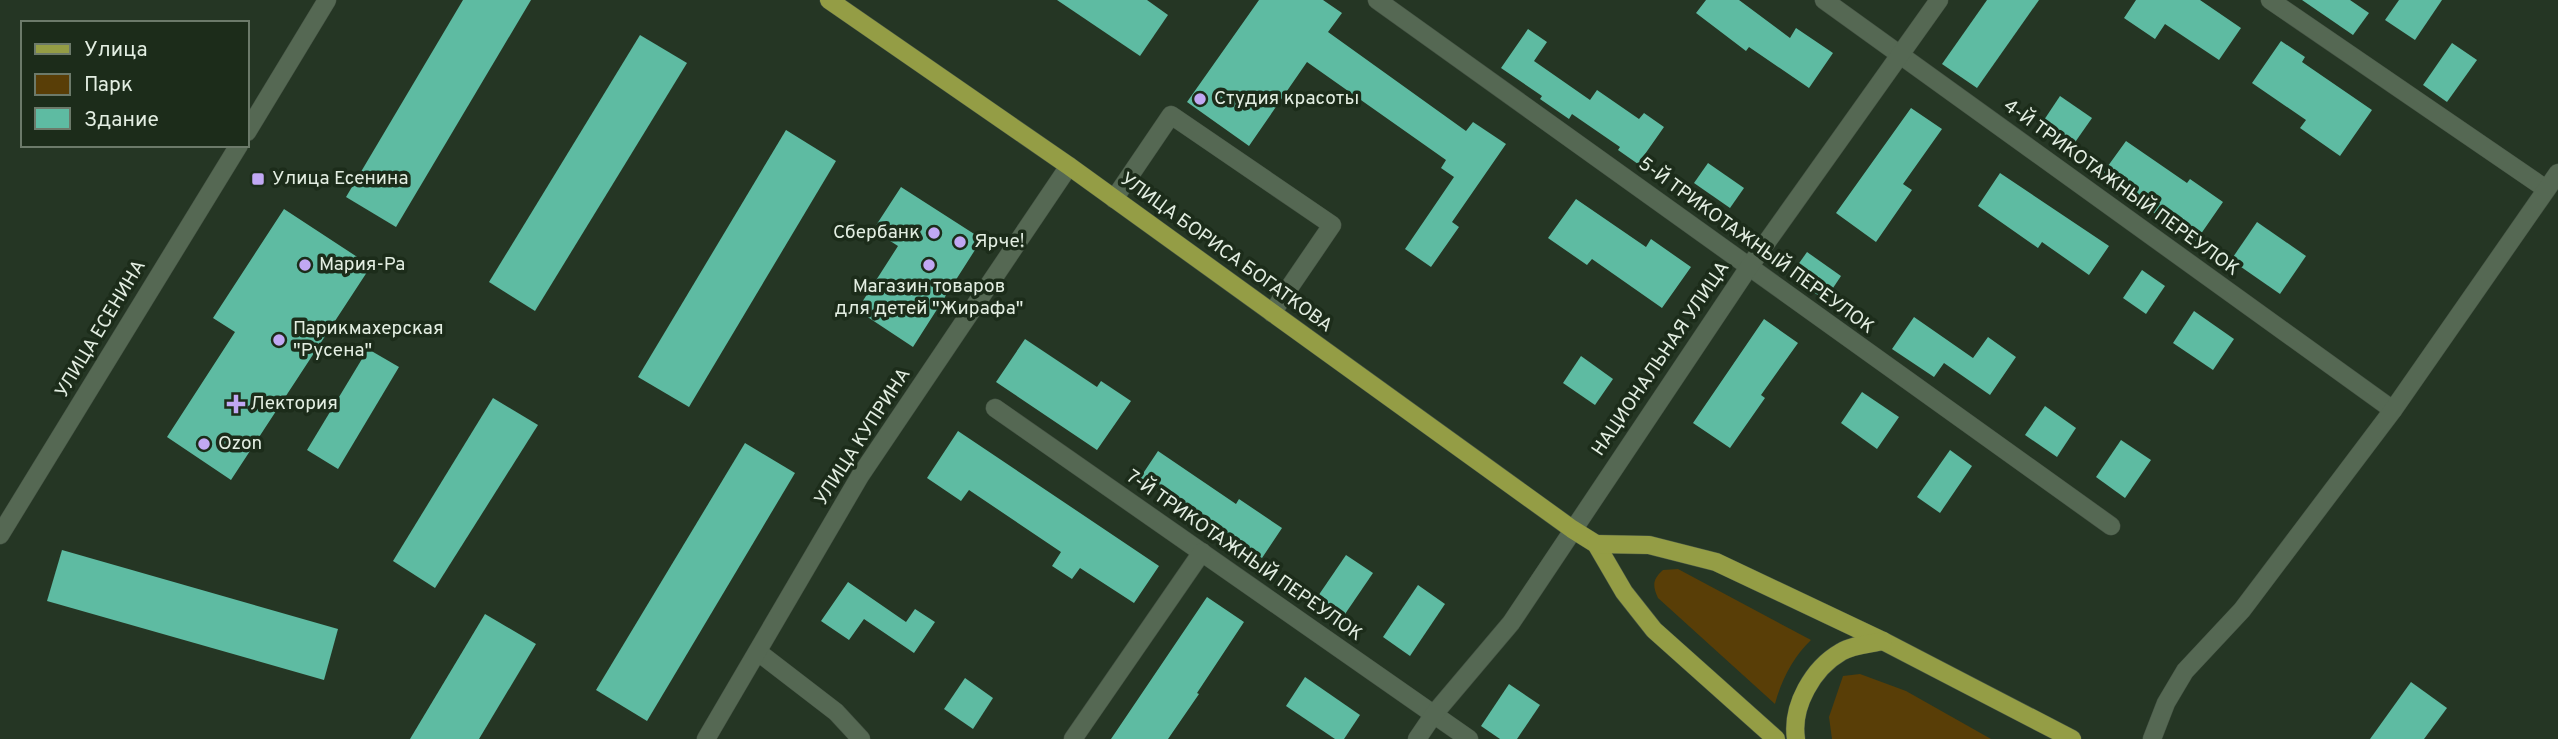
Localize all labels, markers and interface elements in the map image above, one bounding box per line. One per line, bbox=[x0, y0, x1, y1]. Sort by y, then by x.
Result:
legend bbox=[21, 21, 248, 147]
text: Улица bbox=[84, 37, 148, 64]
text: Парк bbox=[84, 72, 133, 99]
place label: Студия красоты bbox=[1214, 87, 1359, 111]
marker: Студия красоты bbox=[1192, 91, 1208, 107]
street label: 4-Й ТРИКОТАЖНЫЙ ПЕРЕУЛОК bbox=[1998, 94, 2244, 282]
text: Здание bbox=[84, 107, 159, 134]
street label: 5-Й ТРИКОТАЖНЫЙ ПЕРЕУЛОК bbox=[1633, 152, 1879, 340]
place label: Улица Есенина bbox=[272, 167, 408, 191]
street label: УЛИЦА БОРИСА БОГАТКОВА bbox=[1115, 168, 1337, 338]
marker: Улица Есенина bbox=[250, 171, 266, 187]
place label: Сбербанк bbox=[833, 221, 920, 245]
marker: Сбербанк bbox=[926, 225, 942, 241]
place label: Ярче! bbox=[974, 230, 1025, 254]
marker: Ярче! bbox=[952, 234, 968, 250]
place label: Мария-Ра bbox=[319, 253, 405, 277]
street label: УЛИЦА ЕСЕНИНА bbox=[50, 256, 152, 402]
marker: Мария-Ра bbox=[297, 257, 313, 273]
marker: Магазин товаров для детей "Жирафа" bbox=[921, 257, 937, 273]
street label: НАЦИОНАЛЬНАЯ УЛИЦА bbox=[1587, 257, 1735, 461]
place label: Магазин товаров для детей "Жирафа" bbox=[835, 275, 1023, 321]
place label: Парикмахерская "Русена" bbox=[293, 317, 444, 363]
marker: Парикмахерская "Русена" bbox=[271, 332, 287, 348]
street label: УЛИЦА КУПРИНА bbox=[810, 364, 916, 510]
place label: Лектория bbox=[250, 392, 338, 416]
marker: Лектория bbox=[228, 396, 244, 412]
place label: Ozon bbox=[218, 432, 262, 456]
marker: Ozon bbox=[196, 436, 212, 452]
street label: 7-Й ТРИКОТАЖНЫЙ ПЕРЕУЛОК bbox=[1121, 464, 1367, 647]

